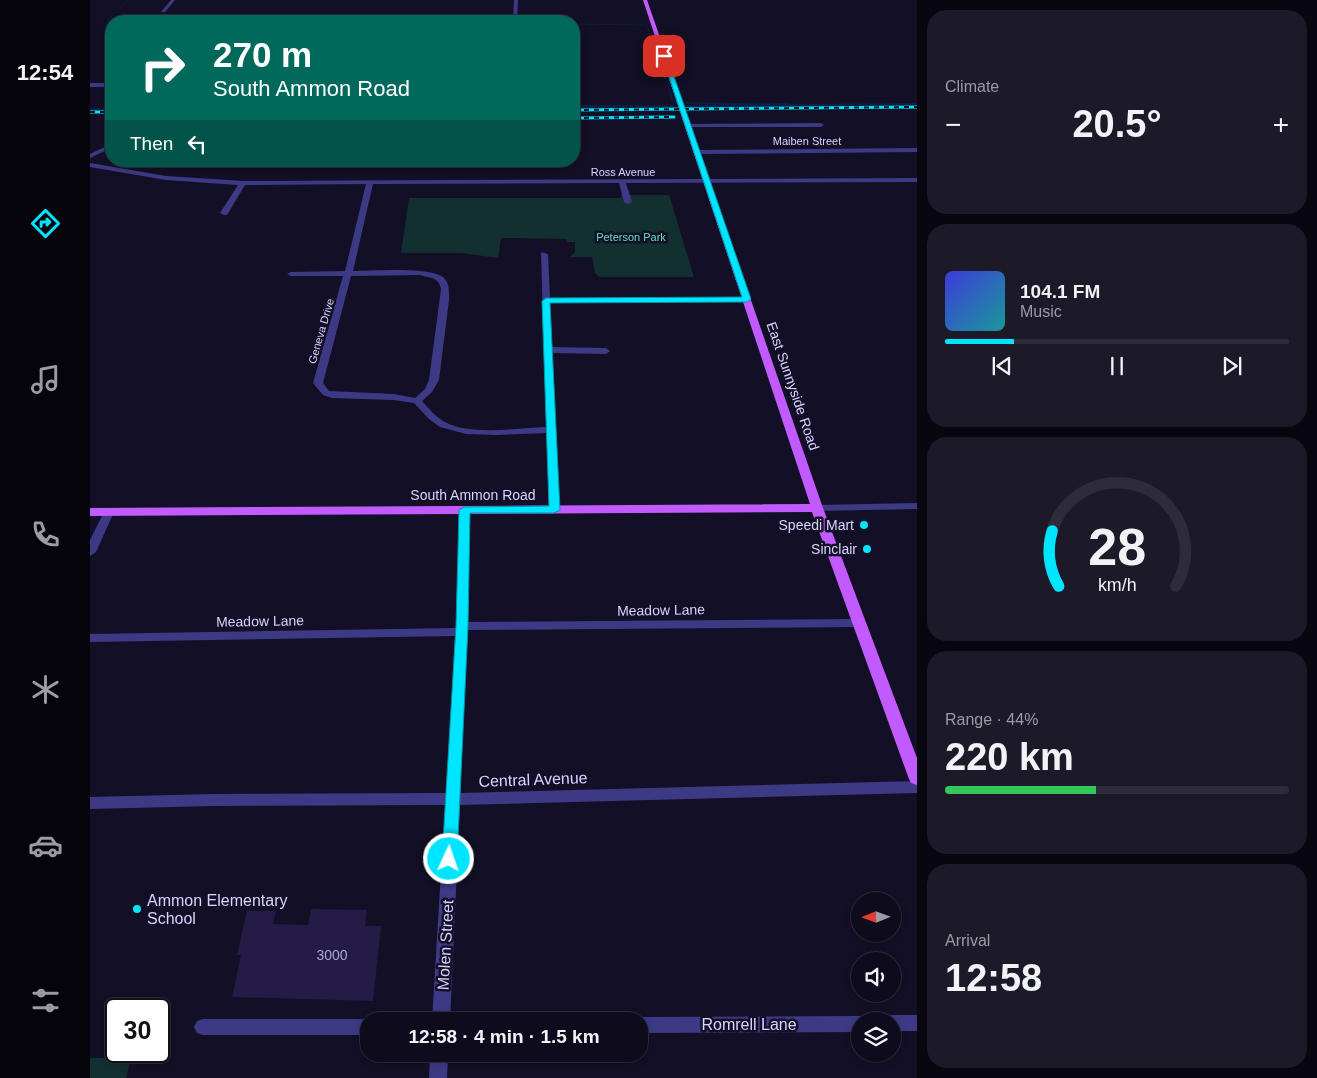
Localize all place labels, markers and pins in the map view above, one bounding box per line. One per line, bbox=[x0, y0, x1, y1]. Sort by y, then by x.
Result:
pin bbox=[643, 35, 685, 77]
place label: Speedi Mart bbox=[779, 517, 854, 533]
marker: Speedi Mart bbox=[858, 519, 870, 531]
place label: Sinclair bbox=[811, 541, 857, 557]
marker: Sinclair bbox=[861, 543, 873, 555]
place label: Ammon Elementary School bbox=[147, 892, 288, 927]
marker: Ammon Elementary School bbox=[131, 903, 143, 915]

